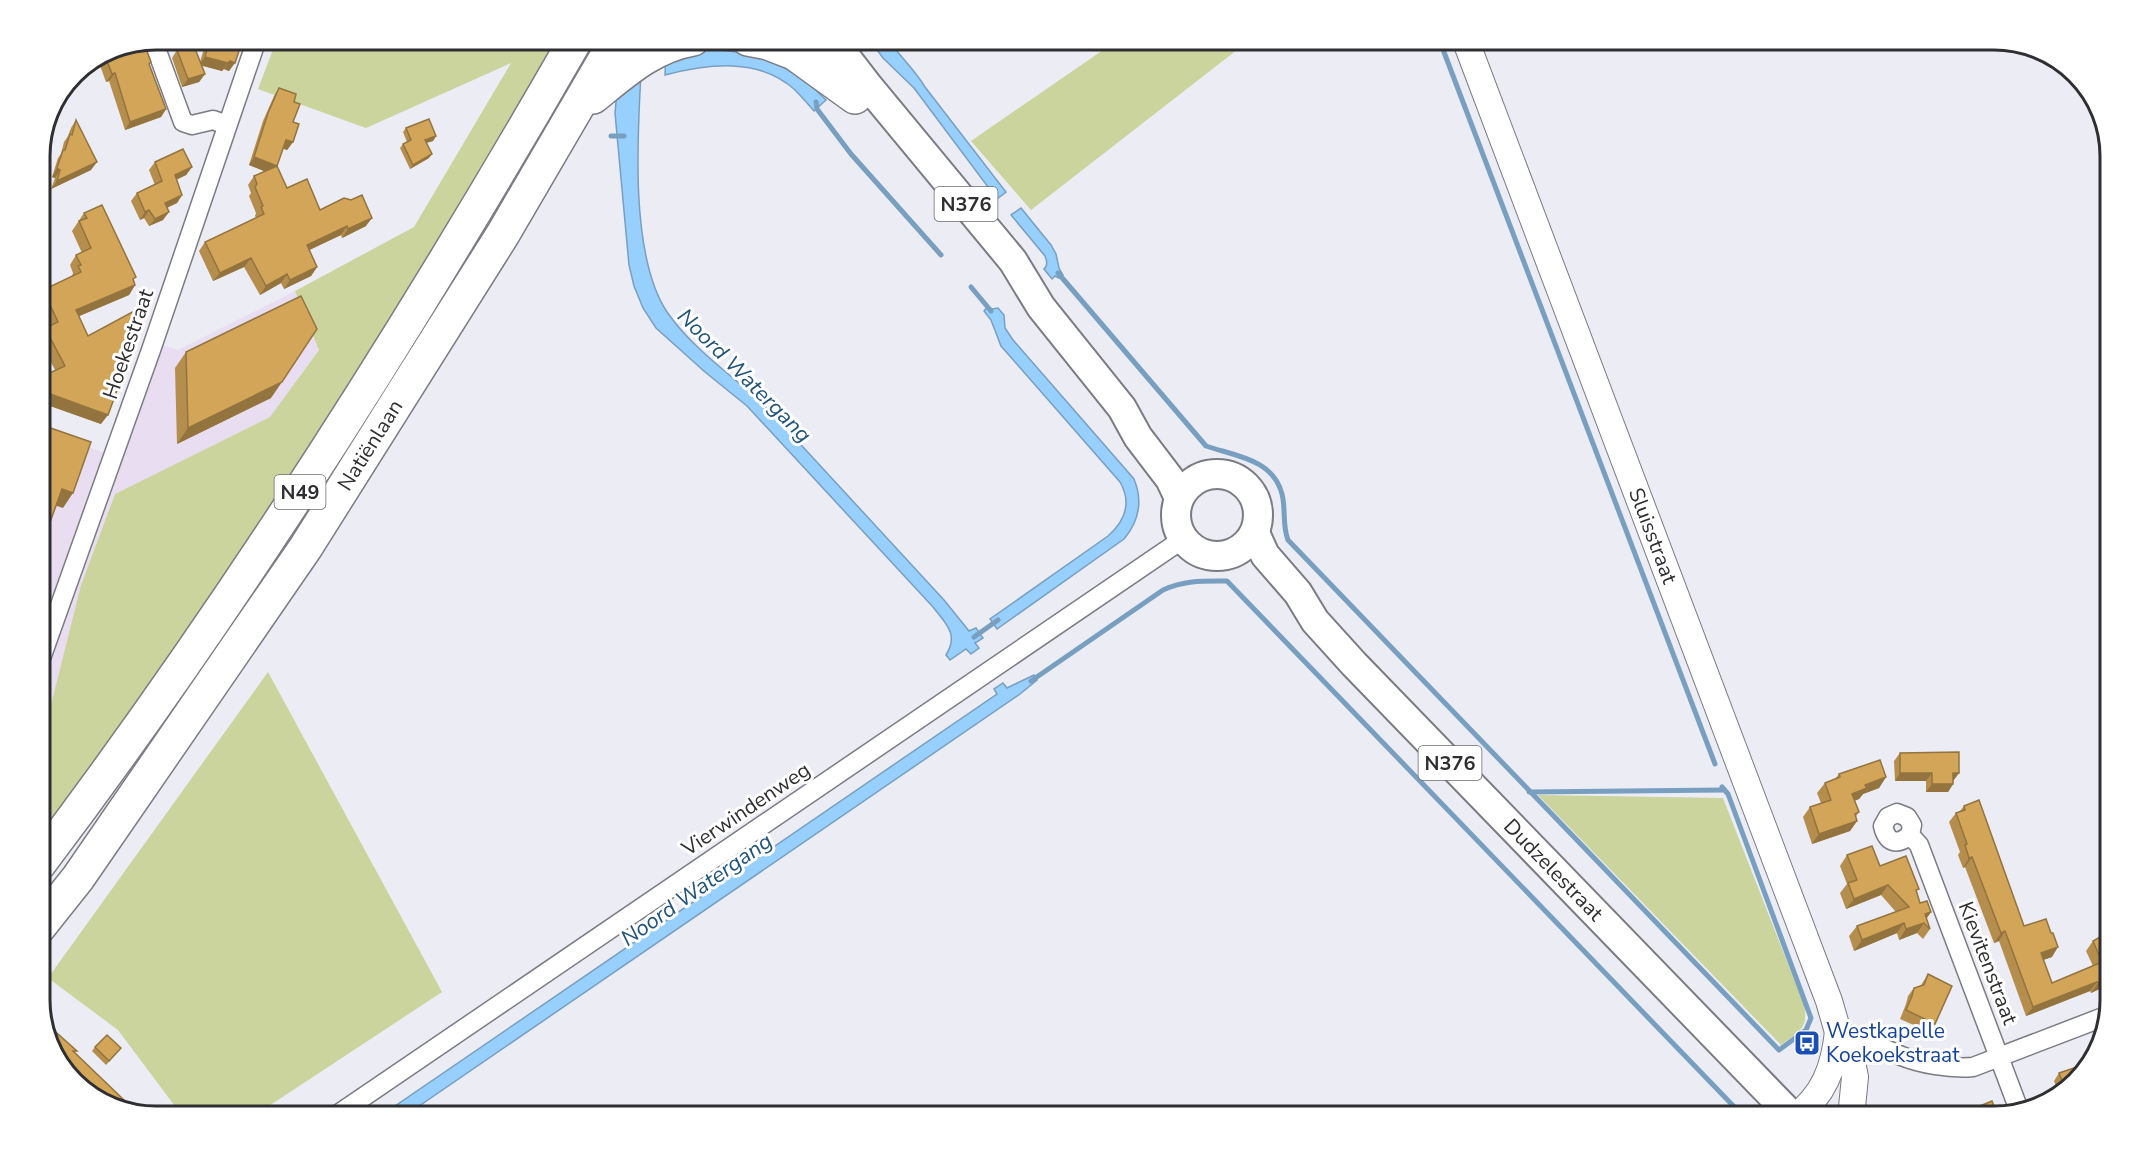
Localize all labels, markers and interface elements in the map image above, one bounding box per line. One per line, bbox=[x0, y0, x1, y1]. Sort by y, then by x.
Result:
road number: N376 bbox=[934, 187, 998, 221]
street label: Hoekestraat bbox=[96, 285, 160, 403]
water label: Noord Watergang bbox=[671, 302, 818, 450]
street label: Natiënlaan bbox=[331, 394, 409, 496]
road number: N49 bbox=[274, 475, 326, 509]
street label: Sluisstraat bbox=[1622, 484, 1684, 588]
road number: N376 bbox=[1418, 746, 1482, 780]
street label: Vierwindenweg bbox=[675, 756, 816, 863]
street label: Dudzelestraat bbox=[1498, 813, 1610, 928]
water label: Noord Watergang bbox=[615, 826, 778, 953]
street label: Kievitenstraat bbox=[1952, 898, 2024, 1029]
place label: Westkapelle Koekoekstraat bbox=[1826, 1017, 1960, 1069]
bus stop icon: Westkapelle Koekoekstraat bbox=[1792, 1028, 1822, 1058]

